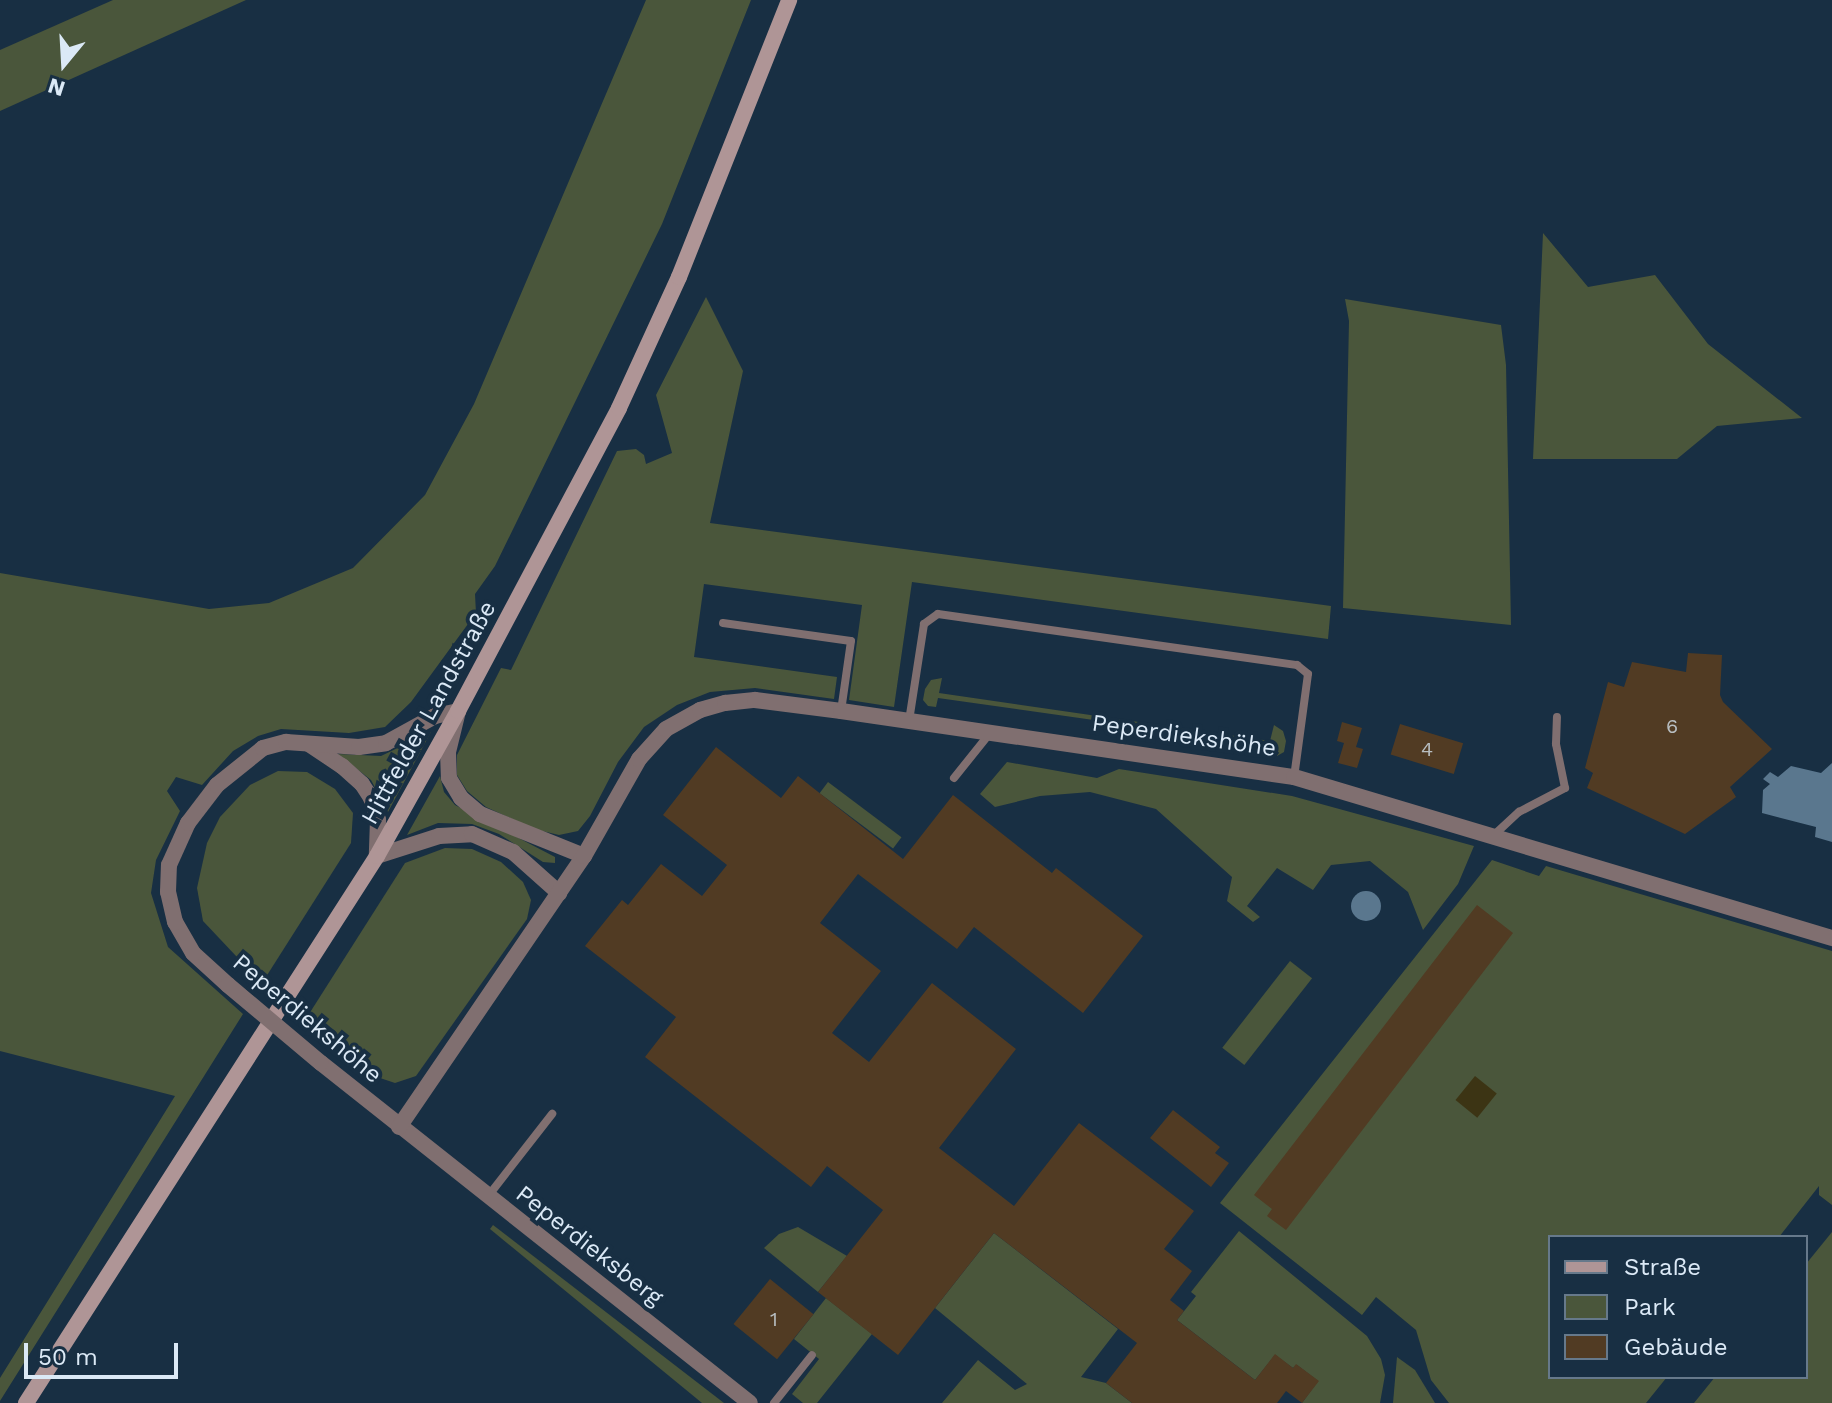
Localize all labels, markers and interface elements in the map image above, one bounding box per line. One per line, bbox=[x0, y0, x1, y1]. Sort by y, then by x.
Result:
north arrow bbox=[24, 24, 104, 104]
text: N bbox=[45, 73, 68, 102]
street label: Hittfelder Landstraße bbox=[355, 596, 503, 830]
street label: Peperdiekshöhe bbox=[1090, 709, 1278, 763]
house number: 6 bbox=[1666, 714, 1678, 738]
house number: 4 bbox=[1421, 737, 1433, 761]
street label: Peperdiekshöhe bbox=[227, 948, 387, 1090]
street label: Peperdieksberg bbox=[510, 1180, 668, 1312]
legend bbox=[1548, 1235, 1808, 1379]
text: Straße bbox=[1624, 1253, 1701, 1281]
text: Park bbox=[1624, 1293, 1676, 1321]
house number: 1 bbox=[770, 1307, 778, 1331]
scale bar bbox=[28, 1327, 182, 1377]
text: Gebäude bbox=[1624, 1333, 1728, 1361]
text: 50 m bbox=[38, 1343, 98, 1371]

